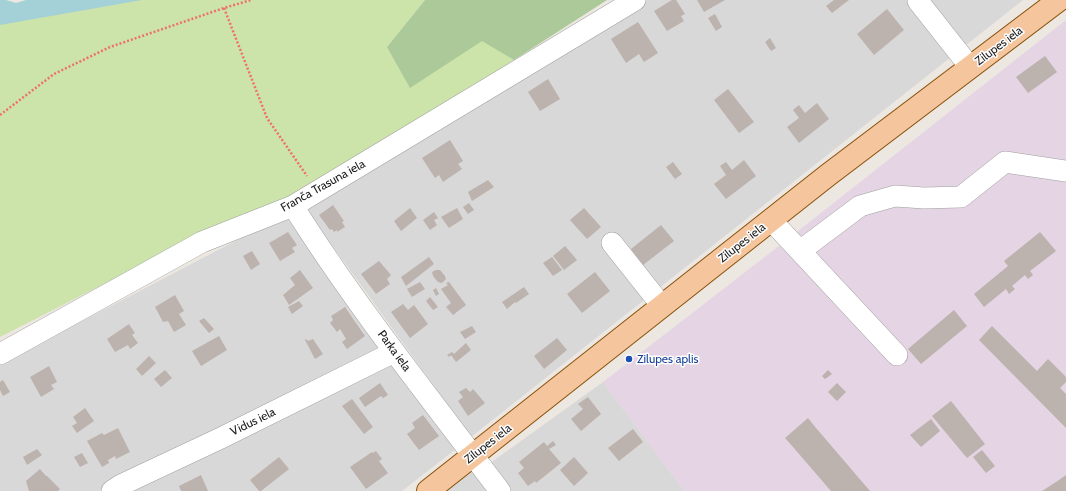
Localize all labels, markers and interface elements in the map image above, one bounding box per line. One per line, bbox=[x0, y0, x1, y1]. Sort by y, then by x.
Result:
street label: Zilupes iela bbox=[972, 23, 1026, 69]
street label: Franča Trasuna iela bbox=[278, 157, 368, 215]
street label: Zilupes iela bbox=[716, 220, 768, 266]
street label: Parka iela bbox=[374, 328, 414, 374]
place label: Zilupes aplis bbox=[637, 352, 698, 366]
marker: Zilupes aplis bbox=[624, 354, 634, 364]
street label: Vidus iela bbox=[228, 405, 278, 439]
street label: Zilupes iela bbox=[462, 421, 514, 467]

